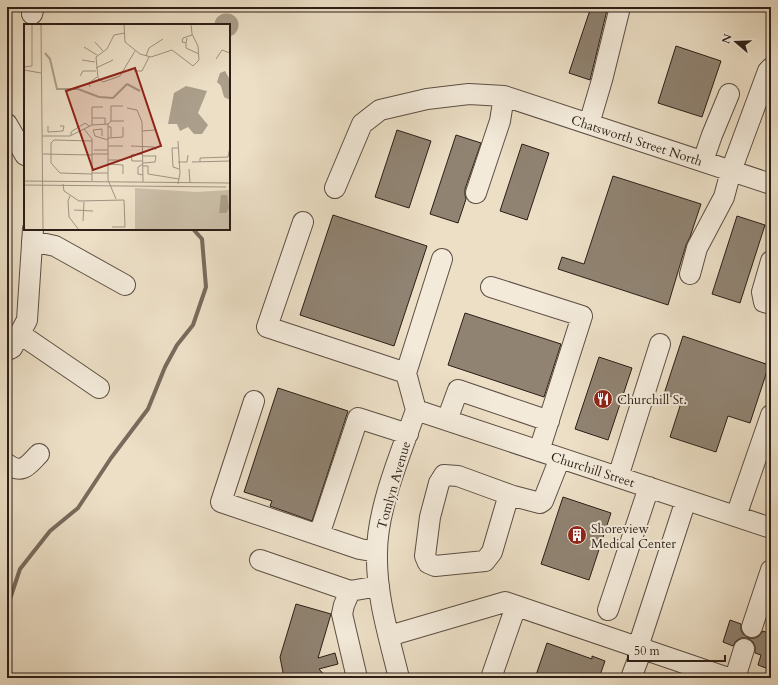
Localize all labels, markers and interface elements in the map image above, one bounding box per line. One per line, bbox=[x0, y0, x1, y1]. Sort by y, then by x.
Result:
north arrow bbox=[716, 22, 756, 62]
inset map bbox=[24, 24, 230, 230]
text: N bbox=[718, 32, 736, 46]
street label: Chatsworth Street North bbox=[569, 111, 705, 171]
restaurant icon: Churchill St. bbox=[592, 388, 614, 410]
place label: Churchill St. bbox=[617, 391, 687, 409]
street label: Tomlyn Avenue bbox=[373, 439, 415, 531]
street label: Churchill Street bbox=[549, 448, 637, 492]
place label: Shoreview Medical Center bbox=[591, 520, 676, 553]
building icon: Shoreview Medical Center bbox=[566, 524, 588, 546]
scale bar bbox=[628, 637, 725, 663]
text: 50 m bbox=[634, 643, 661, 659]

